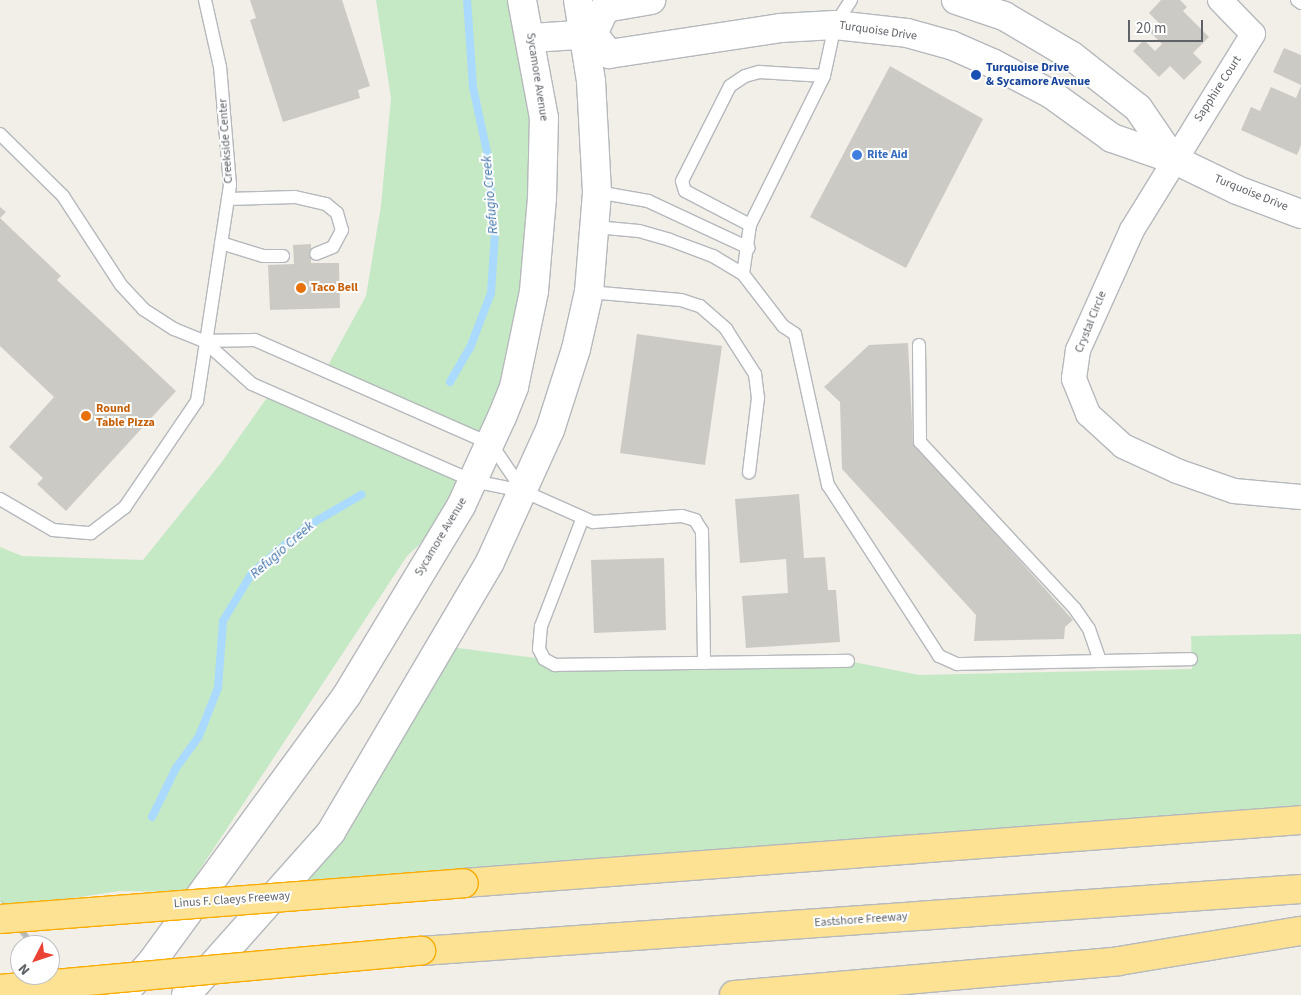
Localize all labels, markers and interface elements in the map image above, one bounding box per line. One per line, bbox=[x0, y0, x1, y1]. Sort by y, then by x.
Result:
scale bar bbox=[1131, 10, 1206, 42]
street label: Turquoise Drive bbox=[838, 18, 918, 44]
text: 20 m bbox=[1136, 18, 1166, 39]
street label: Sycamore Avenue bbox=[523, 32, 551, 122]
street label: Sapphire Court bbox=[1191, 53, 1245, 125]
place label: Turquoise Drive & Sycamore Avenue bbox=[986, 61, 1090, 89]
marker: Turquoise Drive & Sycamore Avenue bbox=[970, 69, 982, 81]
street label: Creekside Center bbox=[216, 98, 236, 184]
place label: Rite Aid bbox=[867, 148, 908, 162]
marker: Rite Aid bbox=[851, 149, 863, 161]
water label: Refugio Creek bbox=[478, 155, 502, 235]
street label: Turquoise Drive bbox=[1212, 172, 1290, 214]
place label: Taco Bell bbox=[311, 281, 358, 295]
marker: Taco Bell bbox=[295, 282, 307, 294]
street label: Crystal Circle bbox=[1072, 289, 1110, 355]
place label: Round Table Pizza bbox=[96, 402, 155, 430]
marker: Round Table Pizza bbox=[80, 410, 92, 422]
street label: Sycamore Avenue bbox=[412, 495, 470, 579]
water label: Refugio Creek bbox=[247, 518, 317, 582]
street label: Linus F. Claeys Freeway bbox=[173, 889, 291, 911]
street label: Eastshore Freeway bbox=[814, 910, 908, 930]
north arrow bbox=[10, 935, 60, 985]
text: N bbox=[14, 959, 35, 979]

